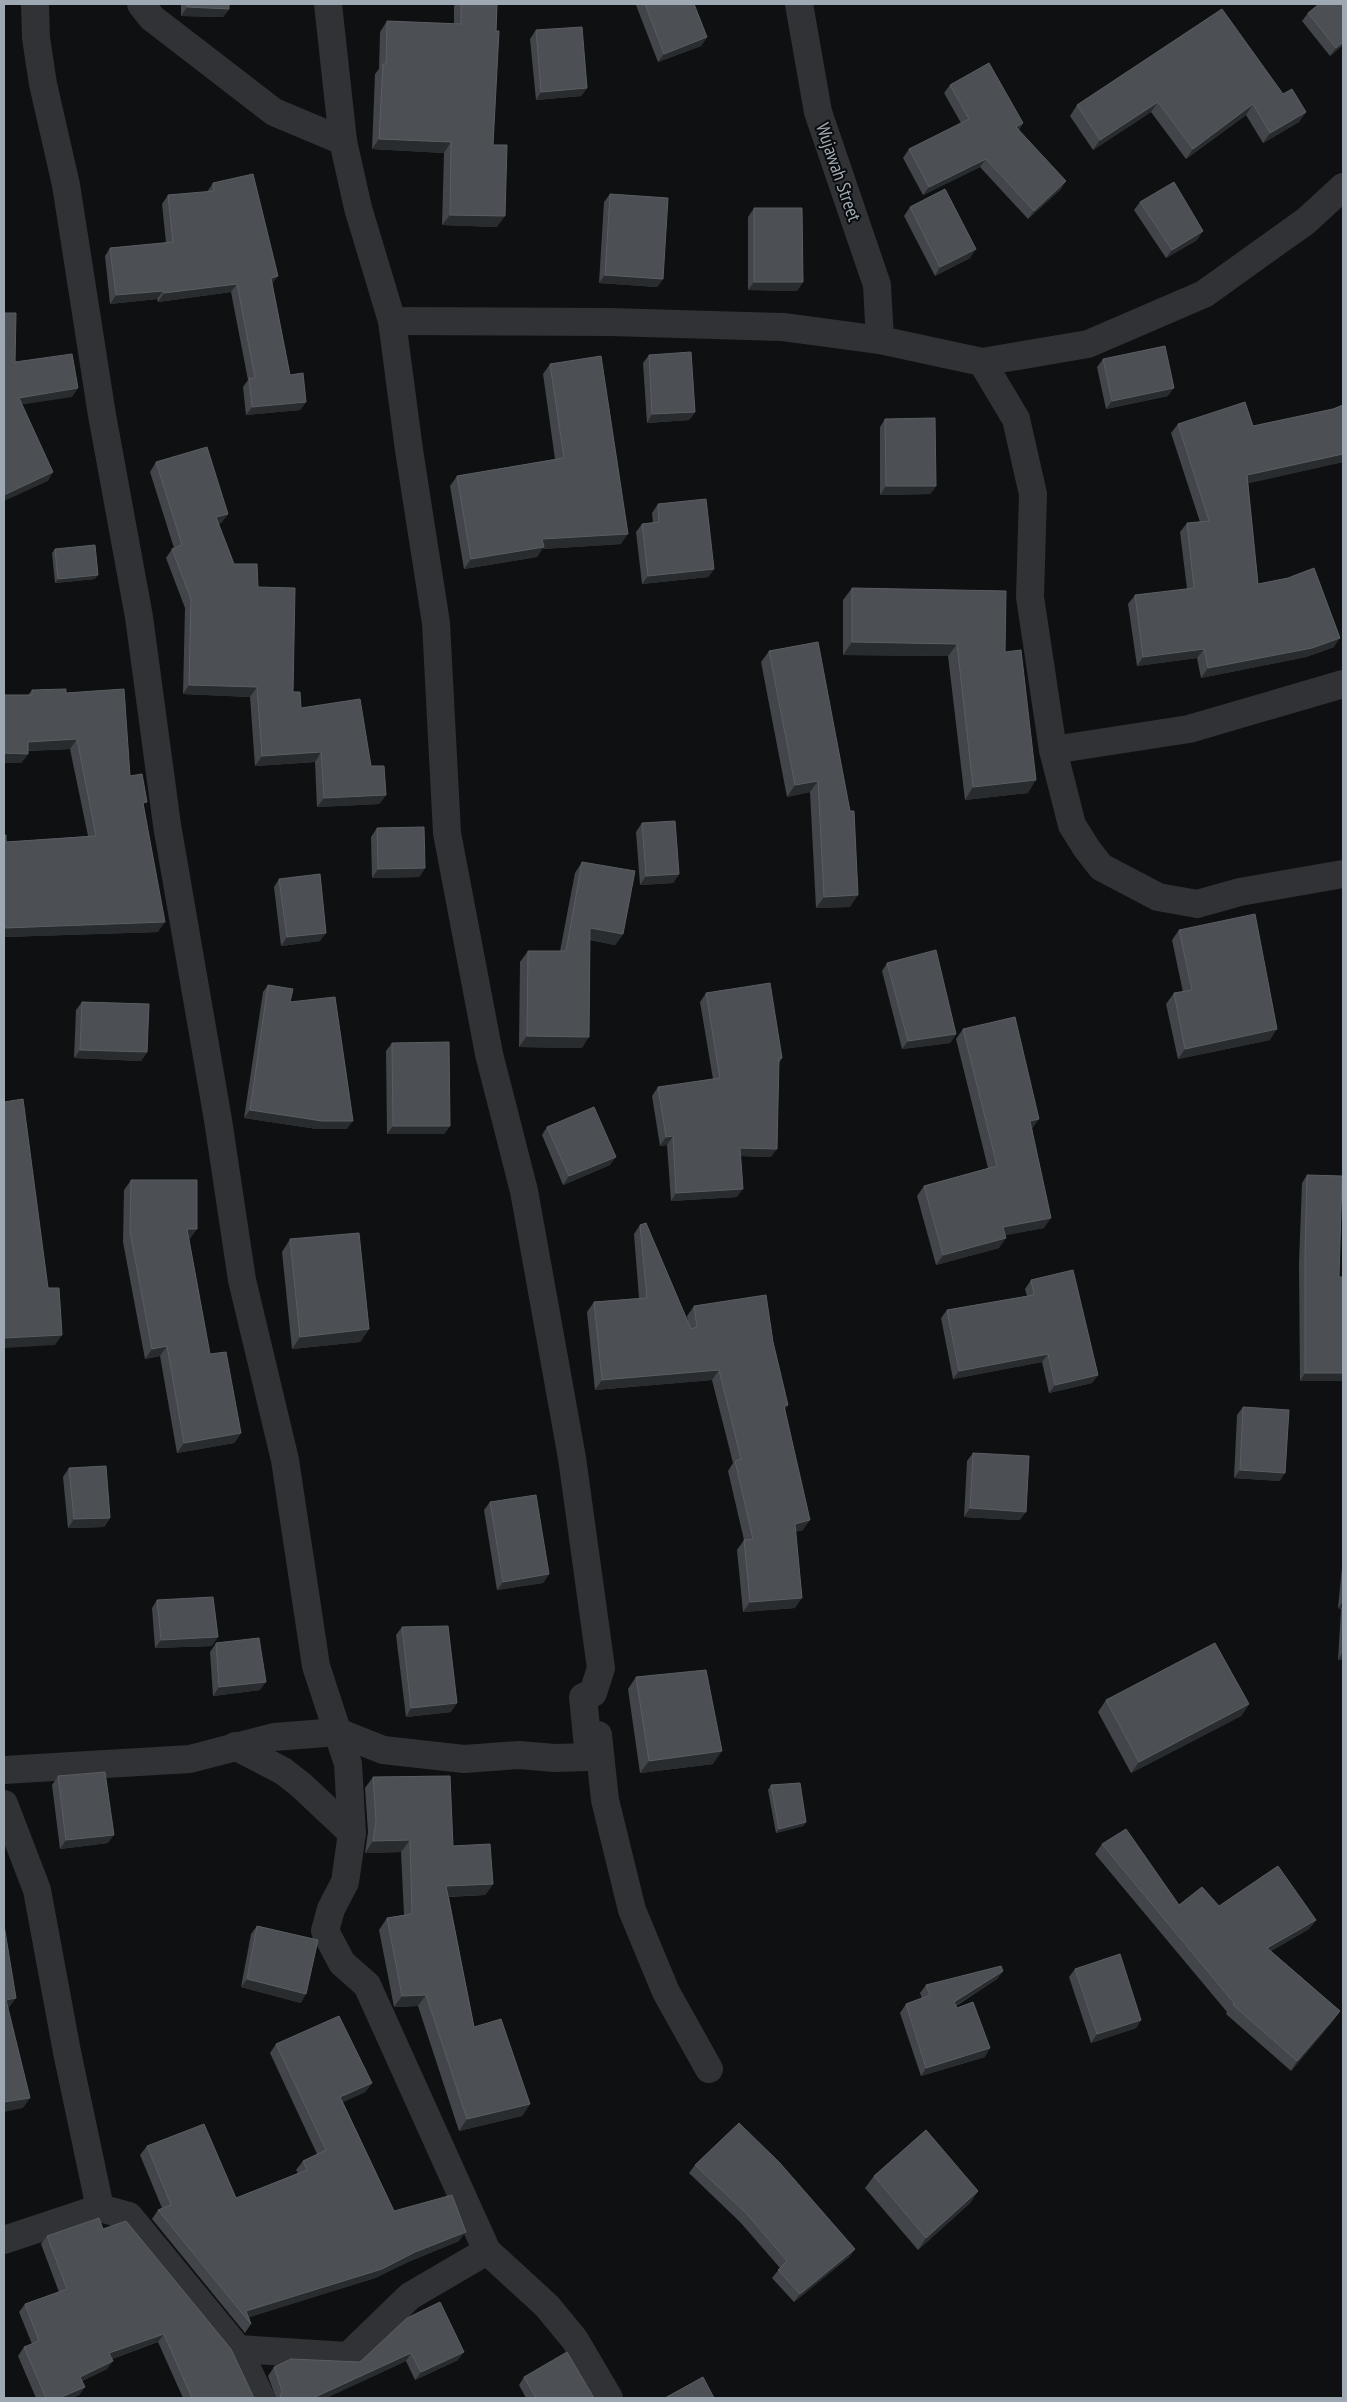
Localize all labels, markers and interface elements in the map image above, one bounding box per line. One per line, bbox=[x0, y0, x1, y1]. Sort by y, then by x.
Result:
street label: Wujawah Street bbox=[811, 120, 867, 225]

